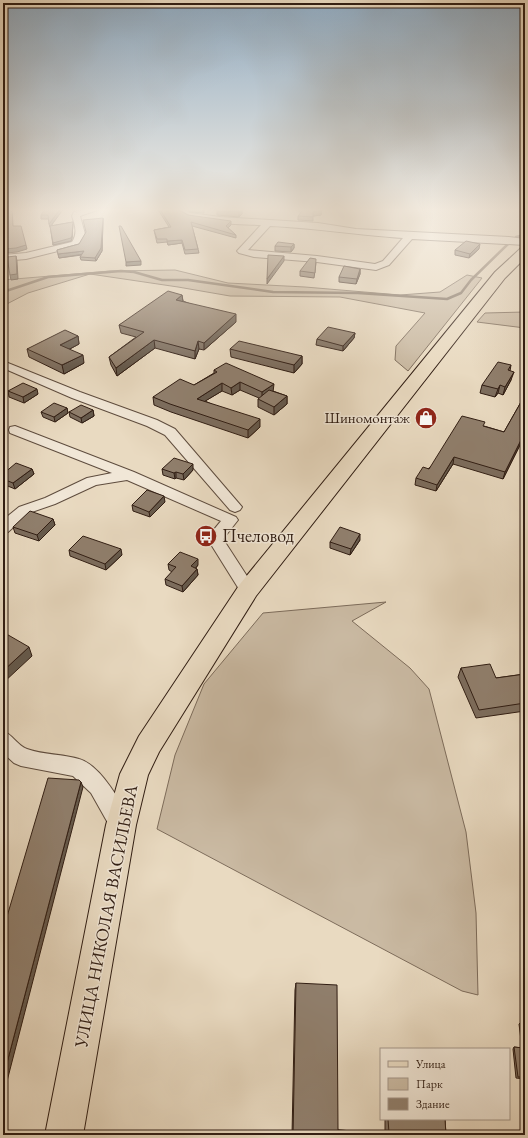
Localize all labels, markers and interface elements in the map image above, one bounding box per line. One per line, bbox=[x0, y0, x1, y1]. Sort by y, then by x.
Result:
shop icon: Шиномонтаж bbox=[413, 405, 439, 431]
place label: Шиномонтаж bbox=[324, 408, 410, 427]
bus stop icon: Пчеловод bbox=[193, 523, 219, 549]
place label: Пчеловод bbox=[222, 524, 294, 547]
street label: УЛИЦА НИКОЛАЯ ВАСИЛЬЕВА bbox=[69, 782, 142, 1050]
legend bbox=[380, 1048, 510, 1120]
text: Улица bbox=[415, 1056, 446, 1072]
text: Парк bbox=[416, 1076, 443, 1092]
text: Здание bbox=[416, 1096, 450, 1112]

